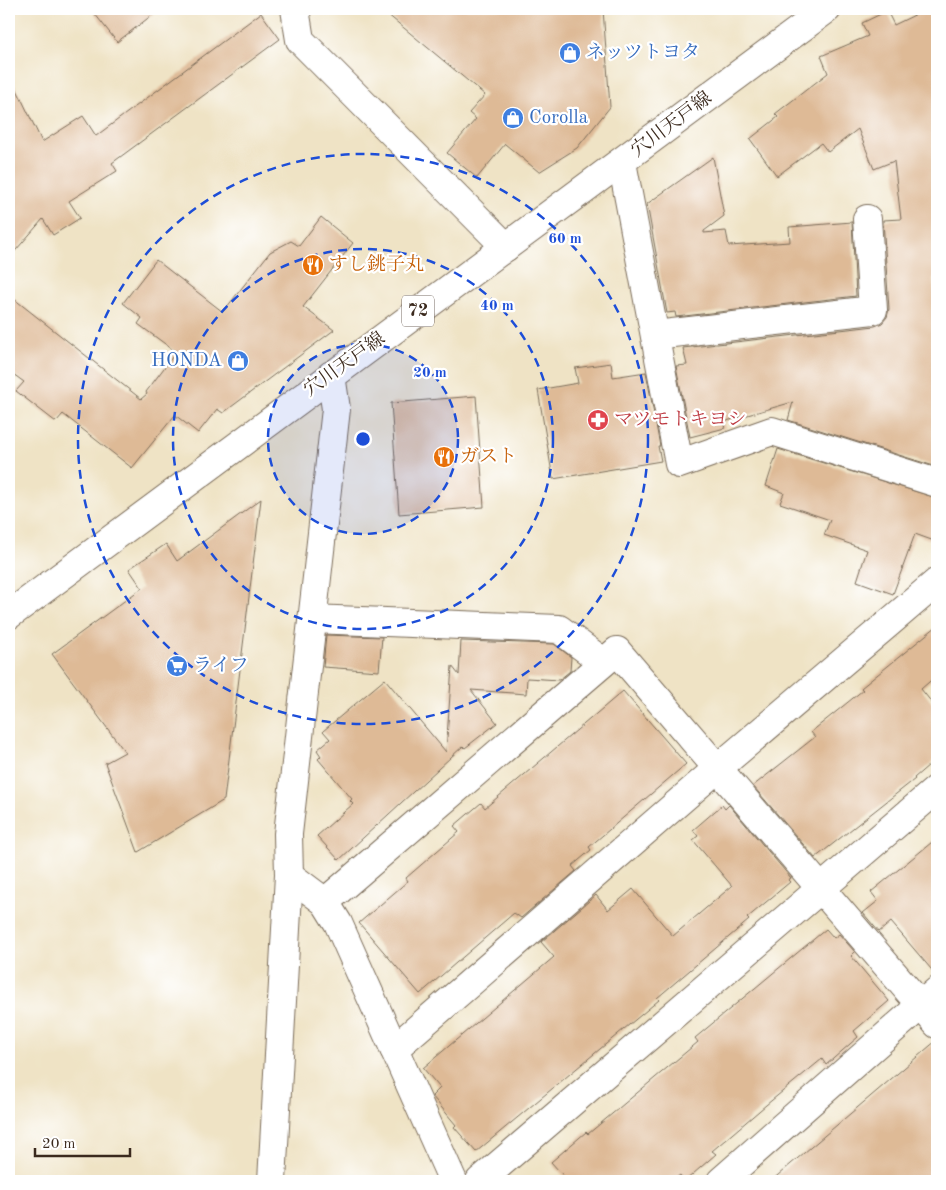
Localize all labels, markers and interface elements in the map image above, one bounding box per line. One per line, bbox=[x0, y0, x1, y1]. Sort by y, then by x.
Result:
shop icon: ネッツトヨタ bbox=[558, 41, 582, 65]
place label: ネッツトヨタ bbox=[586, 42, 700, 63]
street label: 穴川天戸線 bbox=[627, 87, 716, 161]
shop icon: Corolla bbox=[501, 106, 525, 130]
place label: Corolla bbox=[529, 109, 589, 128]
text: 60 m bbox=[548, 232, 582, 247]
restaurant icon: すし銚子丸 bbox=[301, 253, 325, 277]
place label: すし銚子丸 bbox=[329, 253, 424, 275]
road number: 72 bbox=[402, 296, 434, 326]
text: 40 m bbox=[480, 299, 514, 314]
street label: 穴川天戸線 bbox=[300, 328, 389, 401]
shop icon: HONDA bbox=[226, 349, 250, 373]
place label: HONDA bbox=[151, 352, 222, 371]
text: 20 m bbox=[413, 366, 447, 381]
pharmacy icon: マツモトキヨシ bbox=[586, 408, 610, 432]
place label: マツモトキヨシ bbox=[614, 410, 746, 430]
centre of rings bbox=[354, 430, 372, 448]
restaurant icon: ガスト bbox=[432, 445, 456, 469]
place label: ガスト bbox=[460, 447, 517, 467]
supermarket icon: ライフ bbox=[165, 654, 189, 678]
place label: ライフ bbox=[193, 656, 249, 676]
scale bar bbox=[35, 1125, 130, 1157]
text: 20 m bbox=[42, 1137, 76, 1152]

